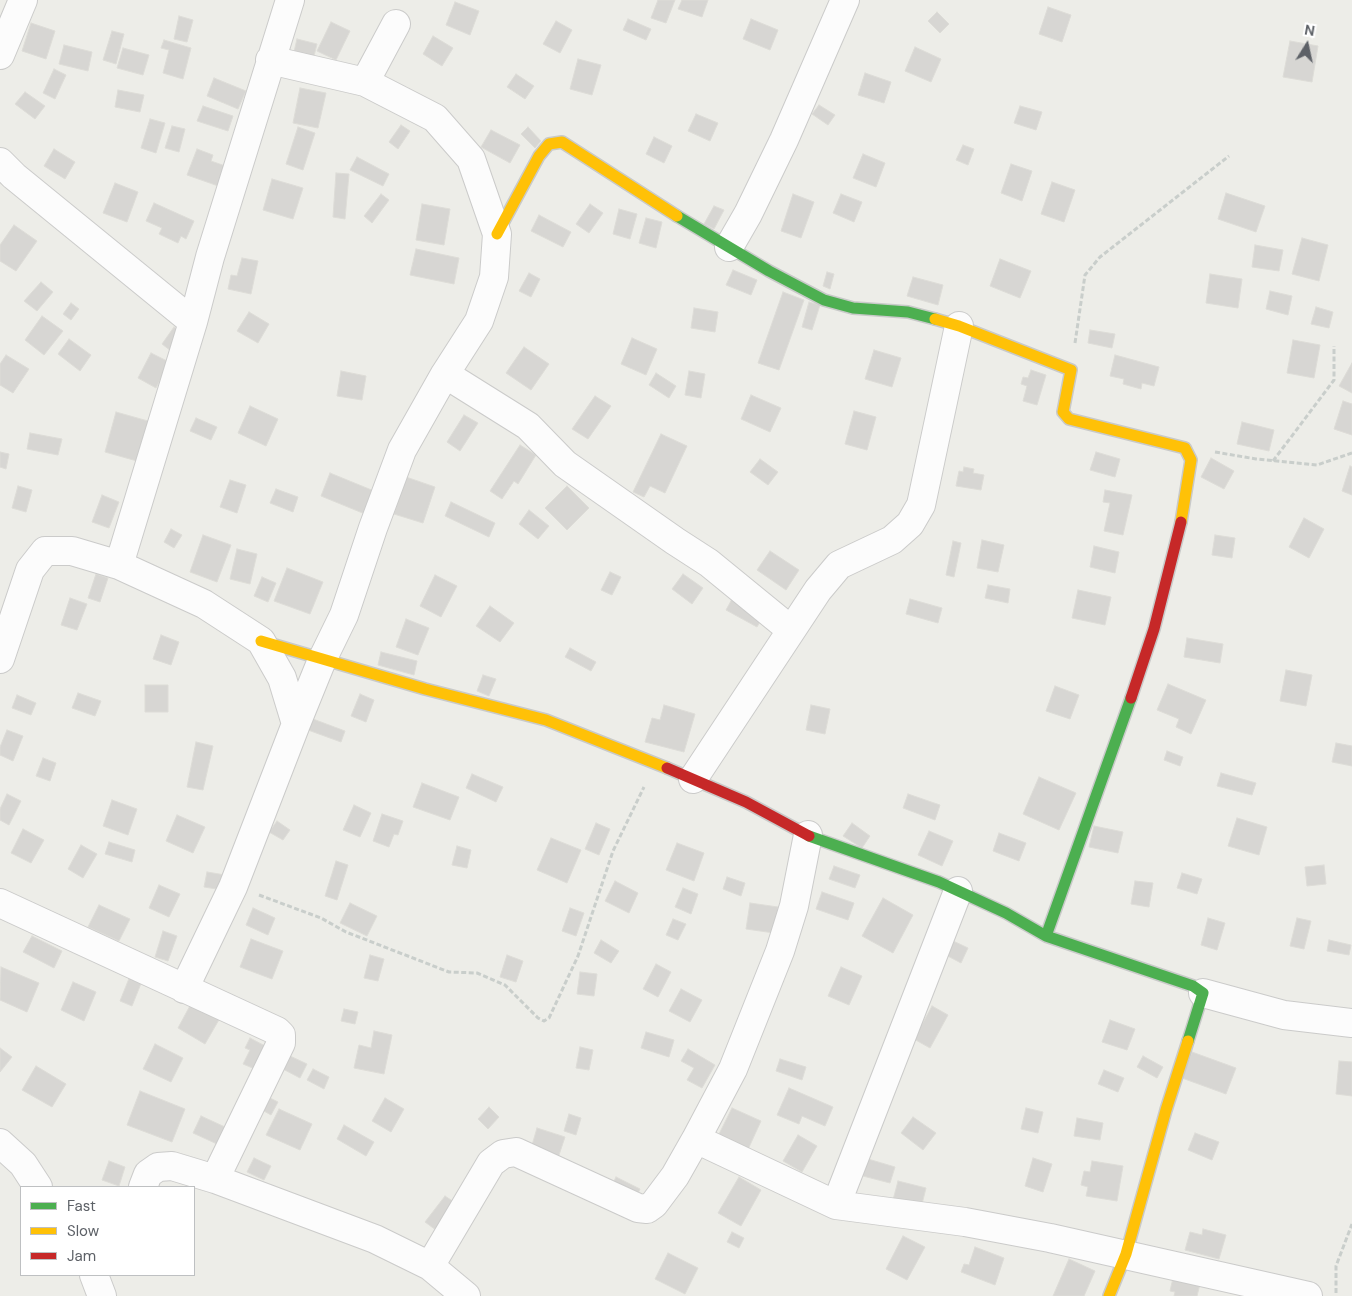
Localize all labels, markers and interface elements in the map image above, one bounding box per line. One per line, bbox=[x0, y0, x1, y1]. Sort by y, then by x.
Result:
north arrow bbox=[1282, 20, 1332, 70]
text: N bbox=[1303, 20, 1316, 40]
legend bbox=[20, 1186, 195, 1276]
text: Fast bbox=[67, 1196, 96, 1216]
text: Slow bbox=[67, 1221, 99, 1241]
text: Jam bbox=[67, 1246, 96, 1266]

